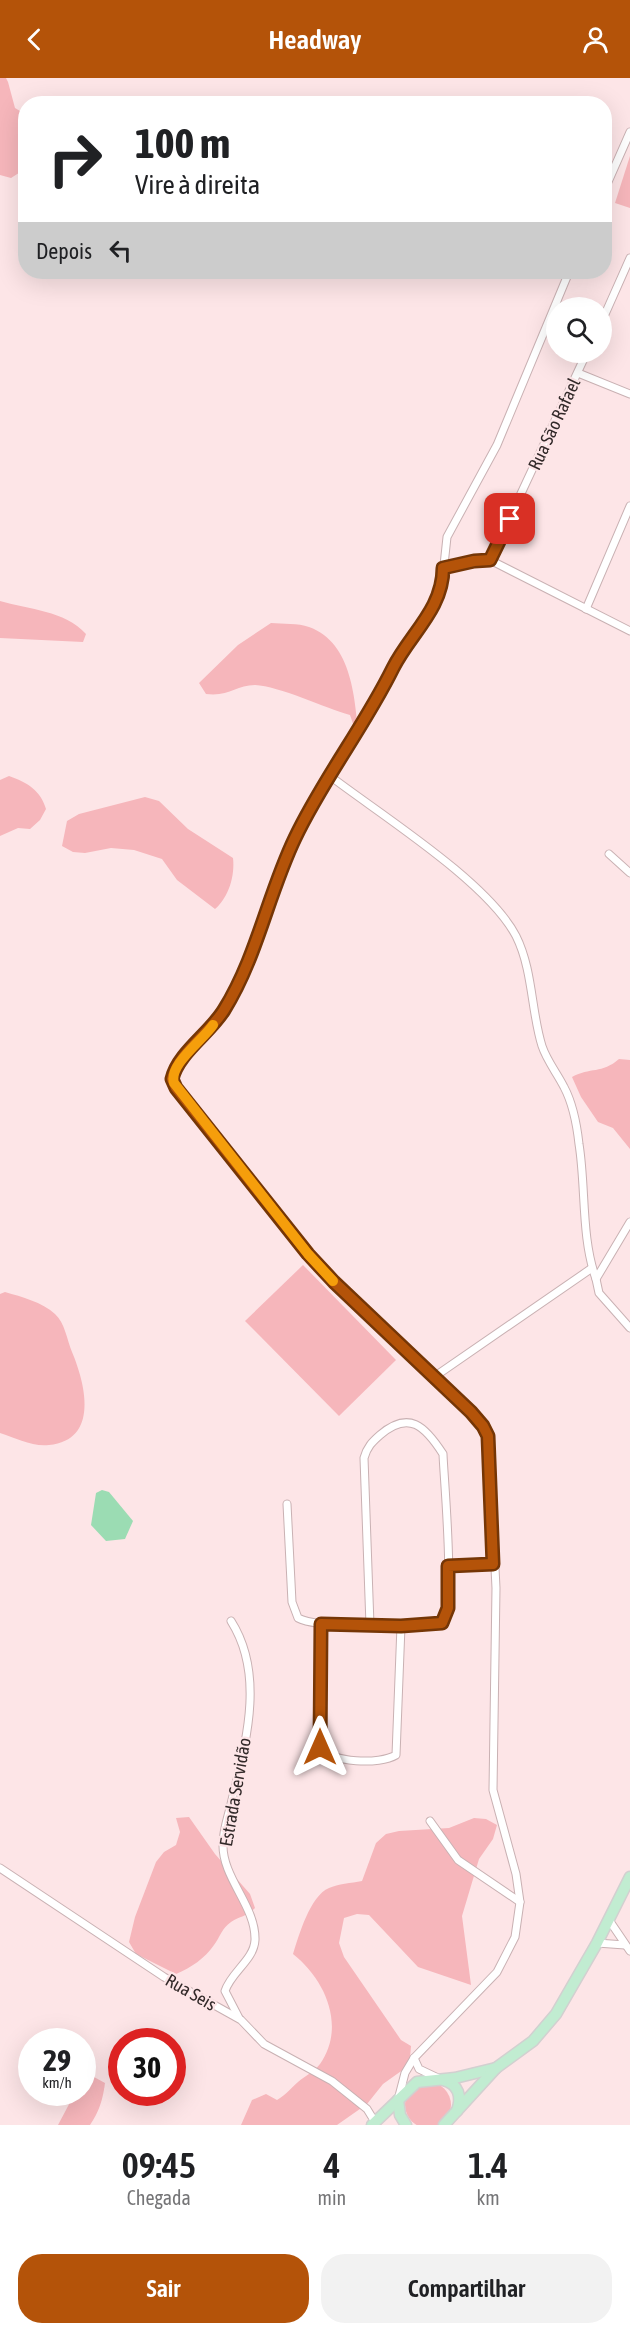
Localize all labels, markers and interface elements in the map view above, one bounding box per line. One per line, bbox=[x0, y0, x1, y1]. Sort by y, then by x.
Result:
icon: back bbox=[18, 23, 51, 56]
icon: person bbox=[579, 23, 612, 56]
text: Headway bbox=[269, 24, 361, 55]
text: 100 m bbox=[135, 119, 230, 167]
icon: right bbox=[36, 120, 114, 198]
text: Vire à direita bbox=[135, 169, 260, 200]
icon: left bbox=[104, 234, 137, 267]
text: Depois bbox=[36, 238, 92, 264]
map controls bbox=[546, 297, 612, 363]
button: search bbox=[546, 297, 612, 363]
street label: Rua São Rafael bbox=[524, 374, 585, 473]
pin bbox=[484, 493, 535, 544]
icon: arrive bbox=[493, 502, 526, 535]
position arrow bbox=[288, 1715, 352, 1779]
street label: Estrada Servidão bbox=[215, 1736, 255, 1848]
street label: Rua Seis bbox=[162, 1969, 220, 2015]
speed limit sign: 30 bbox=[108, 2028, 186, 2106]
text: 29 bbox=[43, 2043, 71, 2077]
text: km/h bbox=[42, 2074, 72, 2091]
text: 09:45 bbox=[122, 2144, 196, 2186]
text: 4 bbox=[323, 2144, 340, 2186]
text: 1.4 bbox=[468, 2144, 508, 2186]
text: Chegada bbox=[127, 2186, 191, 2209]
text: min bbox=[318, 2186, 346, 2209]
text: km bbox=[477, 2186, 500, 2209]
button: Sair bbox=[18, 2254, 309, 2323]
button: Compartilhar bbox=[321, 2254, 612, 2323]

